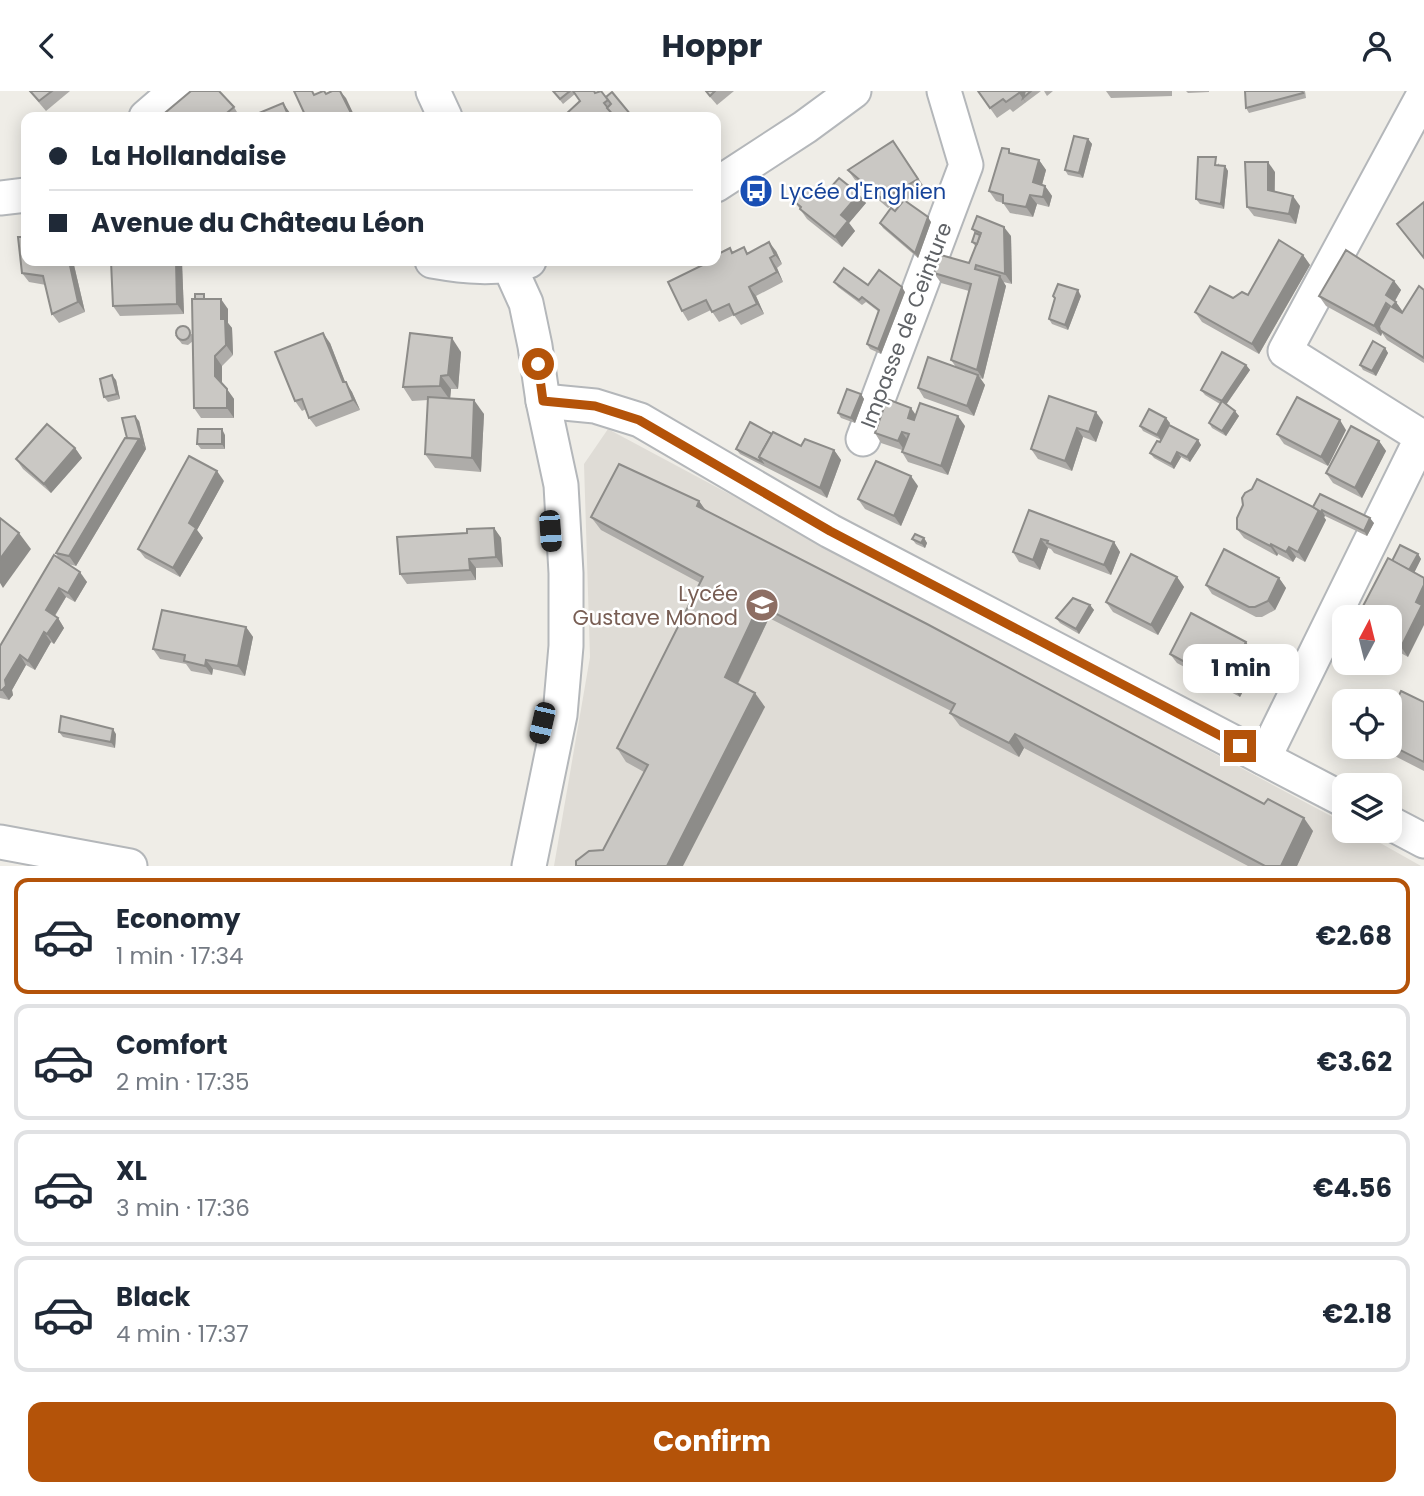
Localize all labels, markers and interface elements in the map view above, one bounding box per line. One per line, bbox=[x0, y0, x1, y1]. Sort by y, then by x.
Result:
text: Hoppr bbox=[662, 23, 762, 68]
icon: back bbox=[28, 27, 66, 65]
icon: person bbox=[1358, 27, 1396, 65]
text: La Hollandaise bbox=[91, 138, 286, 174]
bus stop icon: Lycée d'Enghien bbox=[737, 172, 775, 210]
place label: Lycée d'Enghien bbox=[780, 177, 946, 206]
text: Avenue du Château Léon bbox=[91, 205, 424, 241]
street label: Impasse de Ceinture bbox=[853, 218, 959, 432]
route start bbox=[522, 348, 554, 380]
car bbox=[539, 509, 562, 553]
place label: Lycée Gustave Monod bbox=[572, 579, 738, 632]
school or university icon: Lycée Gustave Monod bbox=[743, 586, 781, 624]
north arrow bbox=[1332, 605, 1402, 675]
map controls bbox=[1332, 605, 1402, 843]
callout: 1 min bbox=[1182, 645, 1298, 693]
text: 1 min bbox=[1211, 652, 1271, 684]
button: locate bbox=[1332, 689, 1402, 759]
car bbox=[528, 700, 557, 746]
route end bbox=[1224, 730, 1256, 762]
button: layers bbox=[1332, 773, 1402, 843]
text: Economy bbox=[116, 901, 240, 937]
icon: car bbox=[32, 905, 95, 968]
text: €2.68 bbox=[1316, 918, 1392, 954]
text: 1 min · 17:34 bbox=[116, 940, 244, 972]
text: Comfort bbox=[116, 1027, 228, 1063]
icon: car bbox=[32, 1031, 95, 1094]
text: €3.62 bbox=[1317, 1044, 1392, 1080]
text: 2 min · 17:35 bbox=[116, 1066, 249, 1098]
text: XL bbox=[116, 1153, 147, 1189]
icon: car bbox=[32, 1157, 95, 1220]
text: €4.56 bbox=[1313, 1170, 1392, 1206]
text: 3 min · 17:36 bbox=[116, 1192, 250, 1224]
text: Black bbox=[116, 1279, 190, 1315]
icon: car bbox=[32, 1283, 95, 1346]
text: €2.18 bbox=[1323, 1296, 1392, 1332]
text: 4 min · 17:37 bbox=[116, 1318, 249, 1350]
button: Confirm bbox=[28, 1402, 1396, 1482]

